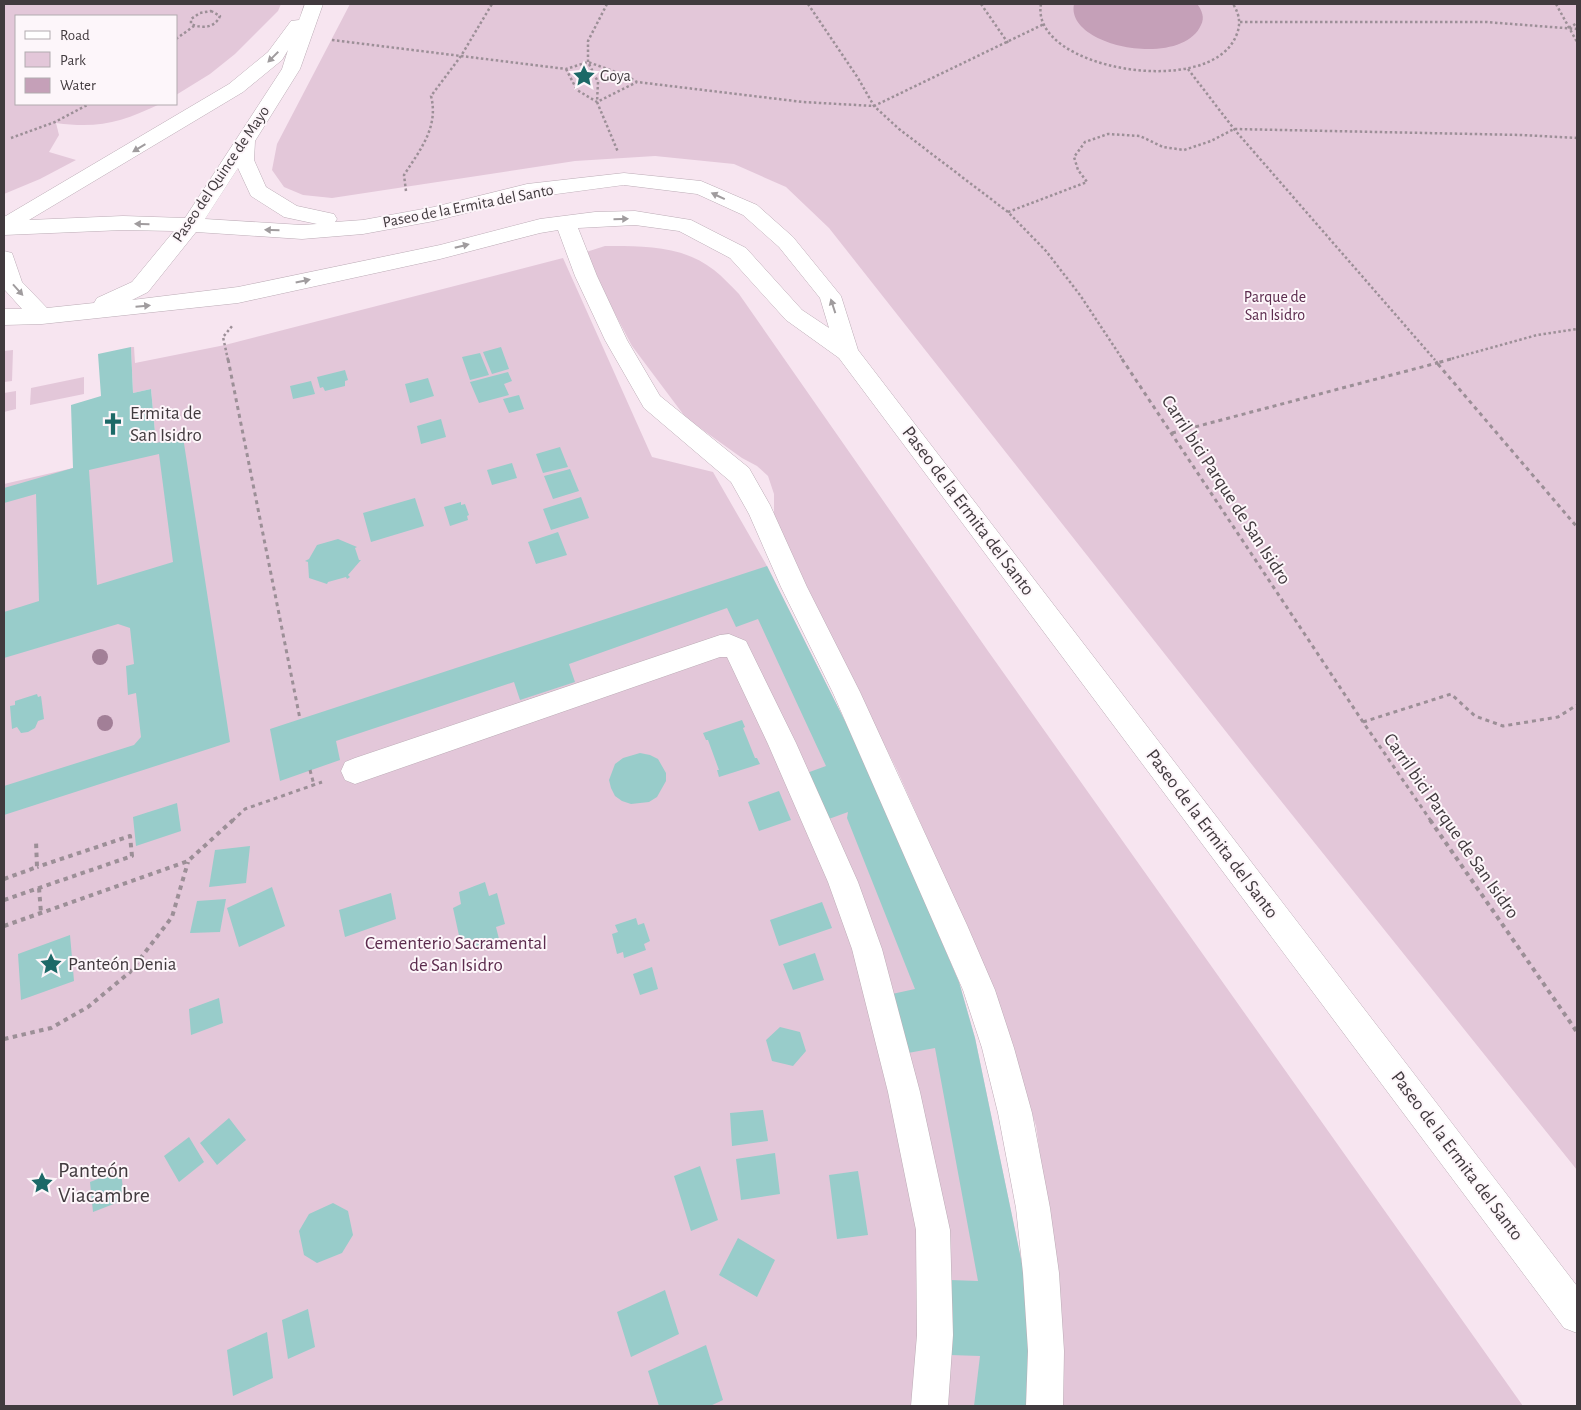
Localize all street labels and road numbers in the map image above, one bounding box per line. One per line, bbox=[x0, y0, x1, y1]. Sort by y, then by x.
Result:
street label: Paseo del Quince de Mayo bbox=[170, 103, 273, 246]
street label: Paseo de la Ermita del Santo bbox=[381, 182, 555, 230]
street label: Carril bici Parque de San Isidro bbox=[1158, 392, 1294, 588]
street label: Paseo de la Ermita del Santo bbox=[898, 423, 1038, 599]
street label: Carril bici Parque de San Isidro bbox=[1380, 730, 1522, 922]
street label: Paseo de la Ermita del Santo bbox=[1142, 746, 1282, 922]
street label: Paseo de la Ermita del Santo bbox=[1387, 1068, 1527, 1244]

